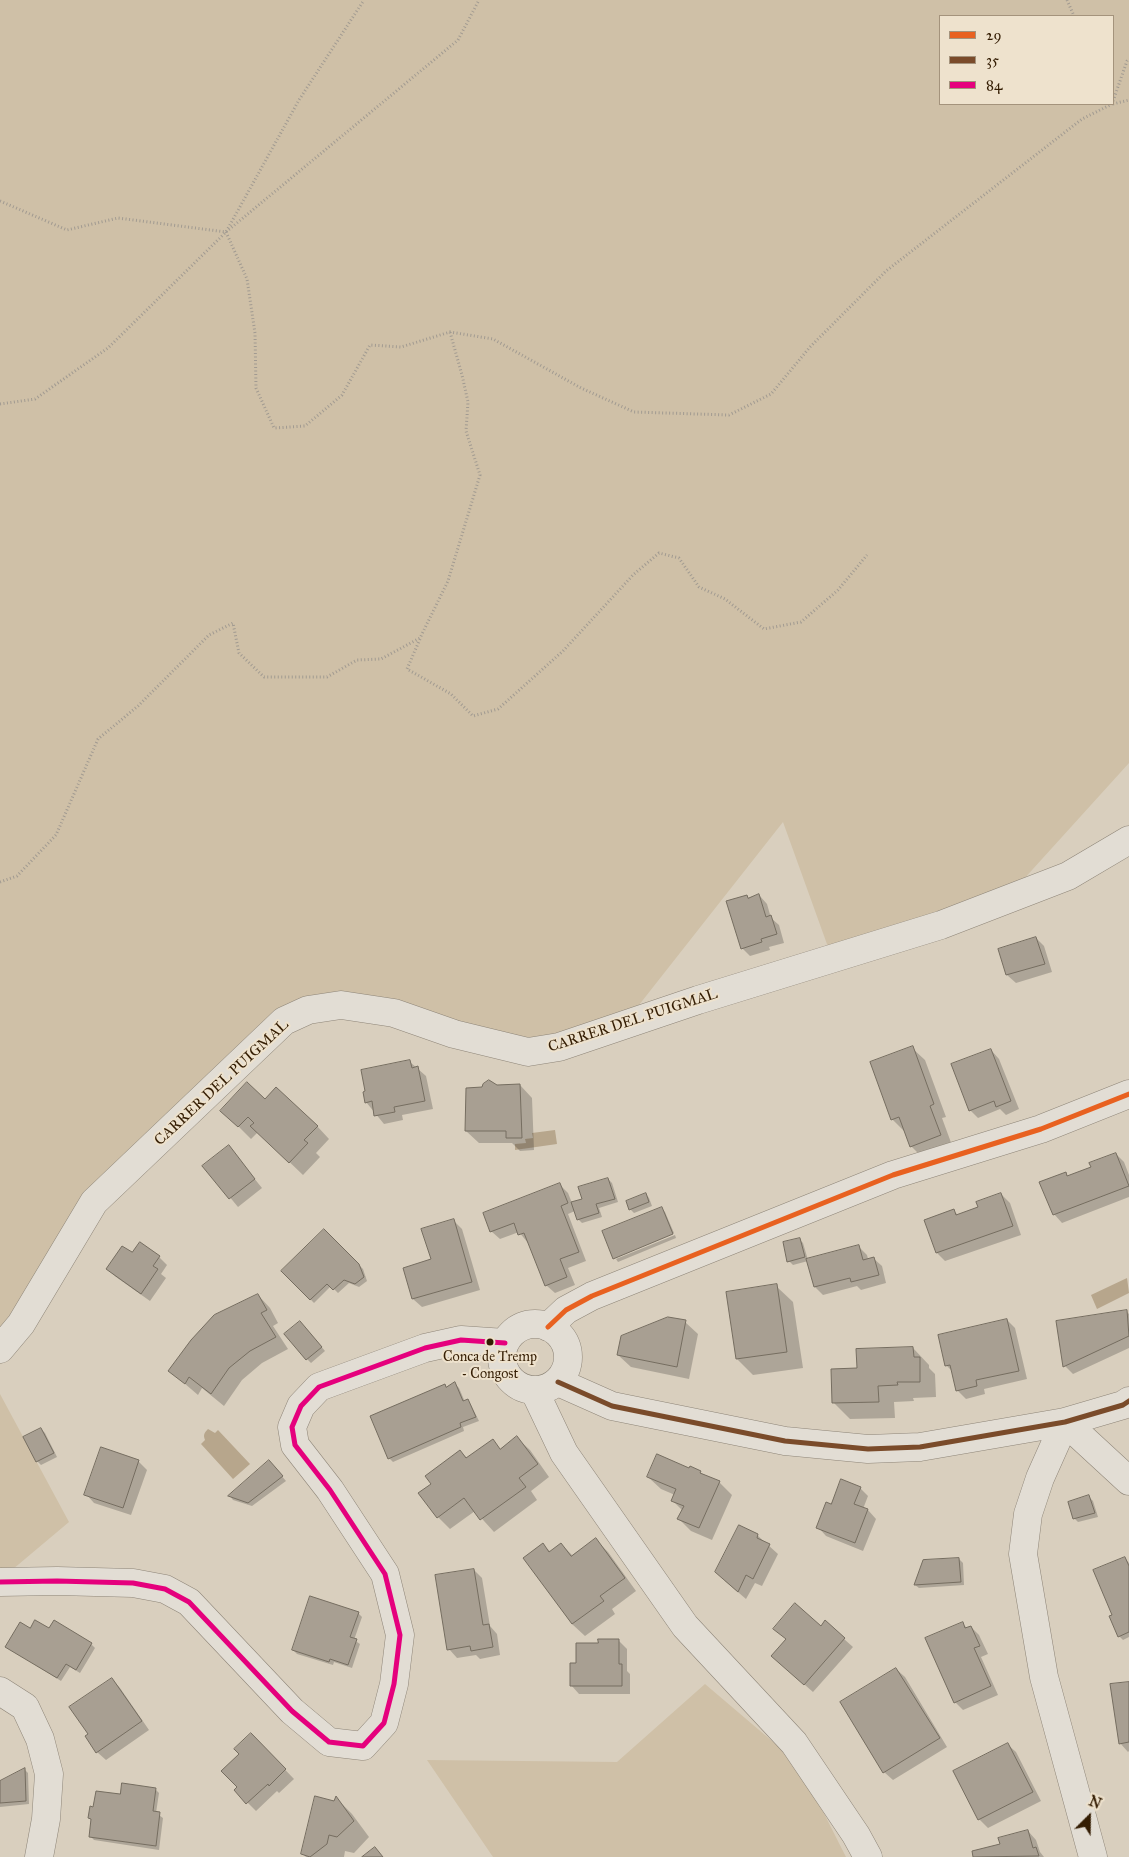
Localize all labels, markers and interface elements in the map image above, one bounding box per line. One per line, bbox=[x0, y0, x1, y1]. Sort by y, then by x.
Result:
legend bbox=[939, 15, 1114, 105]
text: 29 bbox=[986, 26, 1001, 44]
text: 35 bbox=[986, 51, 999, 69]
text: 84 bbox=[986, 76, 1002, 94]
street label: CARRER DEL PUIGMAL bbox=[546, 985, 720, 1057]
street label: CARRER DEL PUIGMAL bbox=[151, 1016, 293, 1150]
marker: Conca de Tremp - Congost bbox=[485, 1337, 495, 1347]
place label: Conca de Tremp - Congost bbox=[443, 1350, 537, 1382]
north arrow bbox=[1064, 1792, 1114, 1842]
text: N bbox=[1086, 1793, 1104, 1813]

